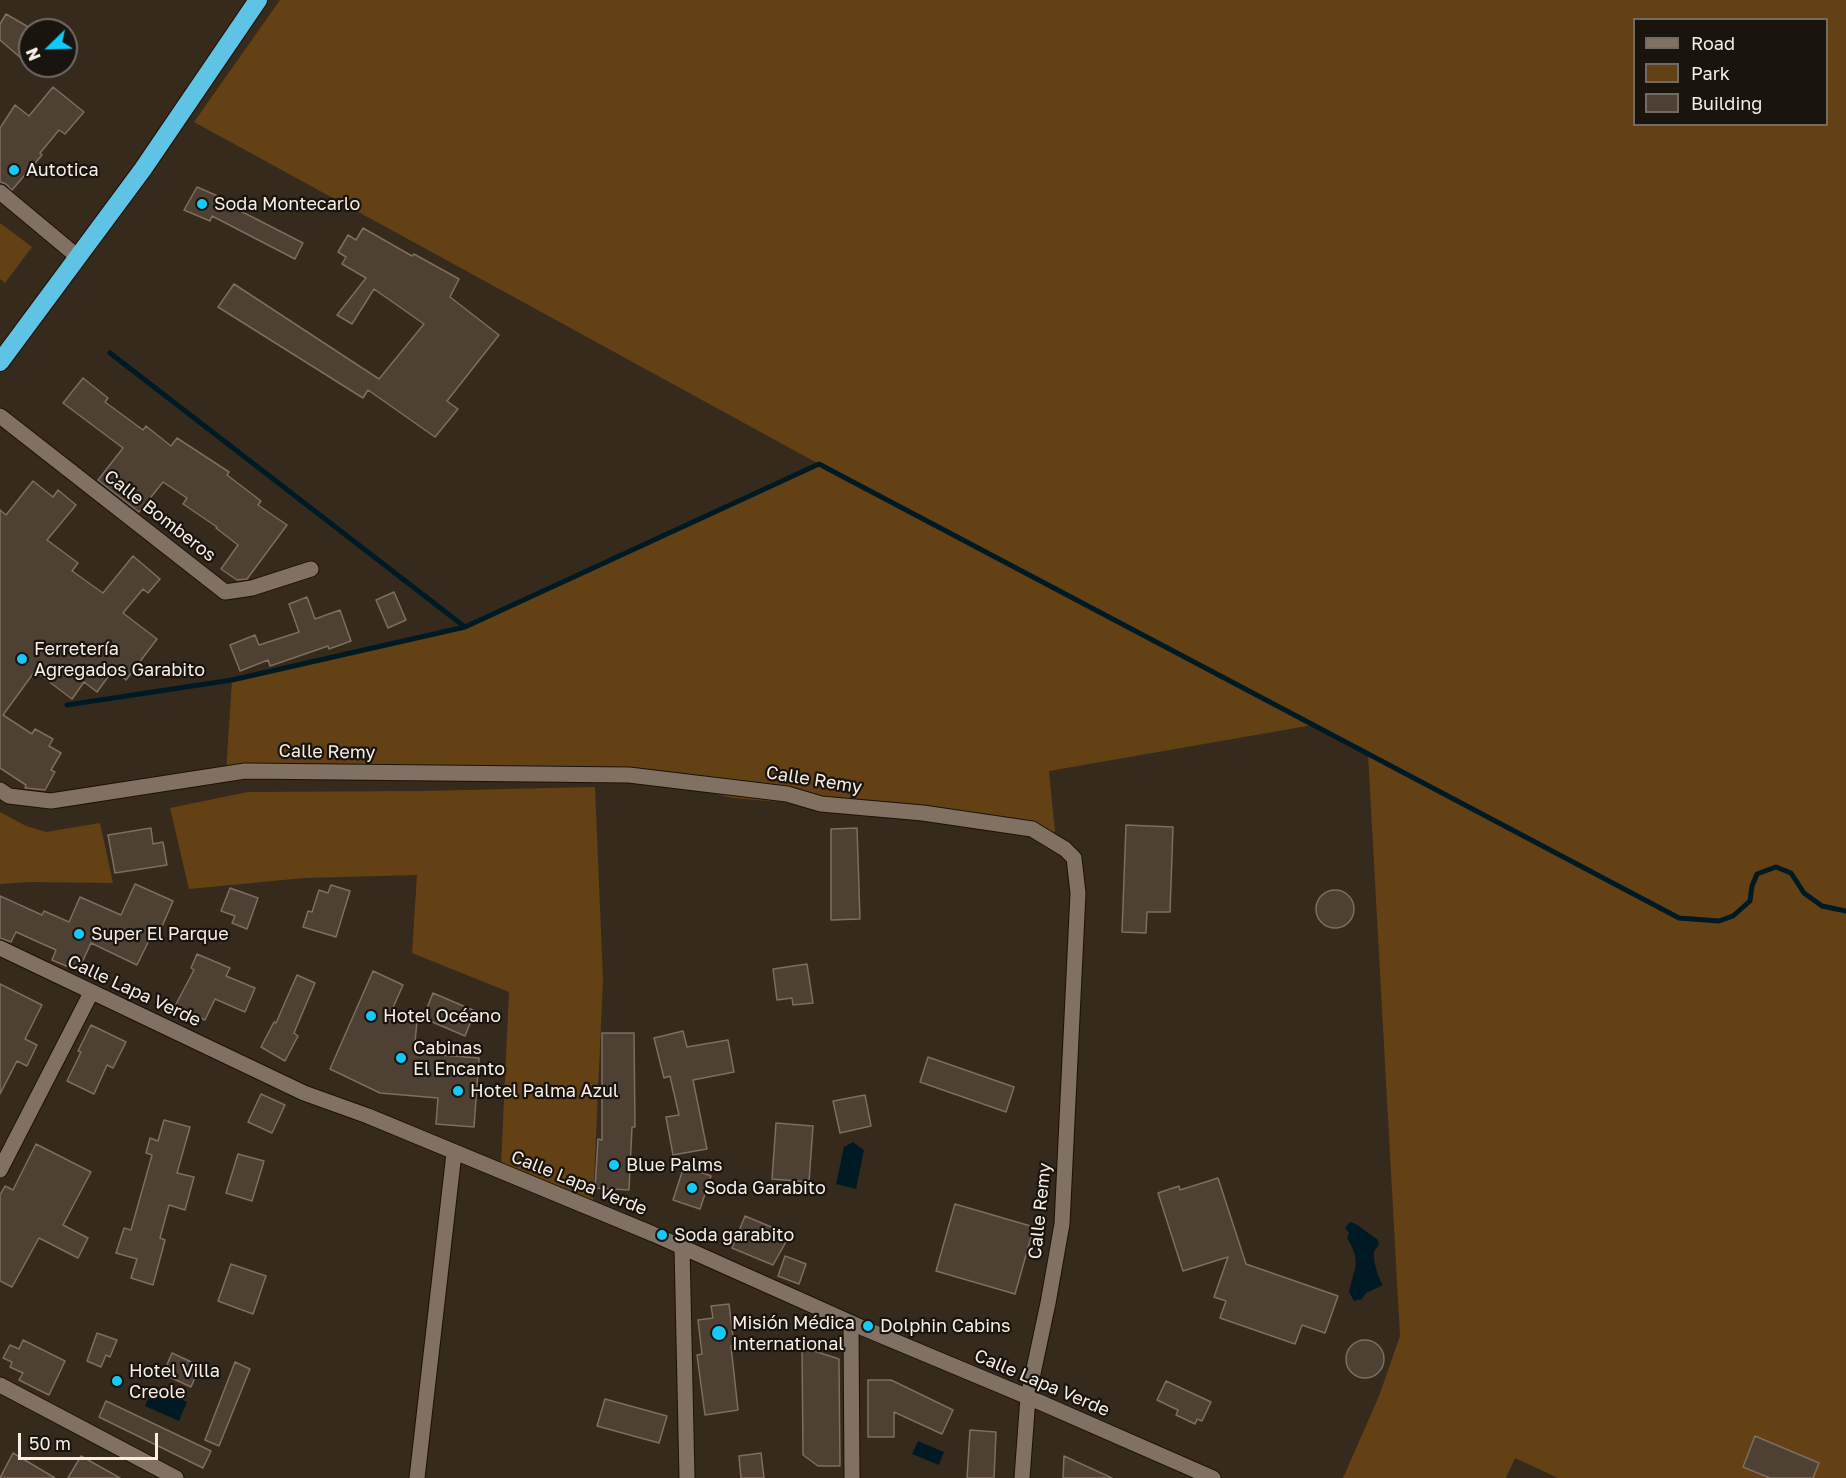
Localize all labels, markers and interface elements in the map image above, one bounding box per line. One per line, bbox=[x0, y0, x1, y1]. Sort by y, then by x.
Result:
north arrow bbox=[18, 18, 78, 78]
legend bbox=[1633, 18, 1828, 126]
text: Road bbox=[1691, 32, 1735, 54]
text: N bbox=[22, 45, 45, 64]
text: Park bbox=[1691, 62, 1730, 84]
text: Building bbox=[1691, 92, 1762, 114]
place label: Autotica bbox=[26, 159, 99, 181]
marker: Autotica bbox=[7, 163, 21, 177]
place label: Soda Montecarlo bbox=[214, 193, 360, 215]
marker: Soda Montecarlo bbox=[195, 197, 209, 211]
street label: Calle Bomberos bbox=[100, 466, 220, 566]
place label: Ferretería Agregados Garabito bbox=[34, 638, 205, 680]
marker: Ferretería Agregados Garabito bbox=[15, 652, 29, 666]
street label: Calle Remy bbox=[278, 740, 376, 764]
street label: Calle Remy bbox=[764, 762, 864, 798]
place label: Super El Parque bbox=[91, 923, 229, 945]
marker: Super El Parque bbox=[72, 927, 86, 941]
street label: Calle Lapa Verde bbox=[64, 951, 204, 1031]
place label: Hotel Océano bbox=[383, 1005, 501, 1027]
marker: Hotel Océano bbox=[364, 1009, 378, 1023]
place label: Cabinas El Encanto bbox=[413, 1037, 505, 1080]
marker: Cabinas El Encanto bbox=[394, 1051, 408, 1065]
place label: Hotel Palma Azul bbox=[470, 1080, 619, 1102]
marker: Hotel Palma Azul bbox=[451, 1084, 465, 1098]
street label: Calle Lapa Verde bbox=[508, 1146, 650, 1220]
place label: Blue Palms bbox=[626, 1154, 723, 1176]
marker: Blue Palms bbox=[607, 1158, 621, 1172]
street label: Calle Remy bbox=[1024, 1162, 1056, 1260]
place label: Soda Garabito bbox=[704, 1177, 826, 1199]
marker: Soda Garabito bbox=[685, 1181, 699, 1195]
place label: Soda garabito bbox=[674, 1224, 794, 1246]
marker: Soda garabito bbox=[655, 1228, 669, 1242]
place label: Misión Médica International bbox=[732, 1312, 855, 1354]
place label: Dolphin Cabins bbox=[880, 1315, 1011, 1337]
marker: Dolphin Cabins bbox=[861, 1319, 875, 1333]
marker: Misión Médica International bbox=[710, 1324, 728, 1342]
street label: Calle Lapa Verde bbox=[971, 1345, 1113, 1421]
place label: Hotel Villa Creole bbox=[129, 1360, 220, 1402]
marker: Hotel Villa Creole bbox=[110, 1374, 124, 1388]
scale bar bbox=[21, 1421, 160, 1459]
text: 50 m bbox=[29, 1432, 71, 1454]

